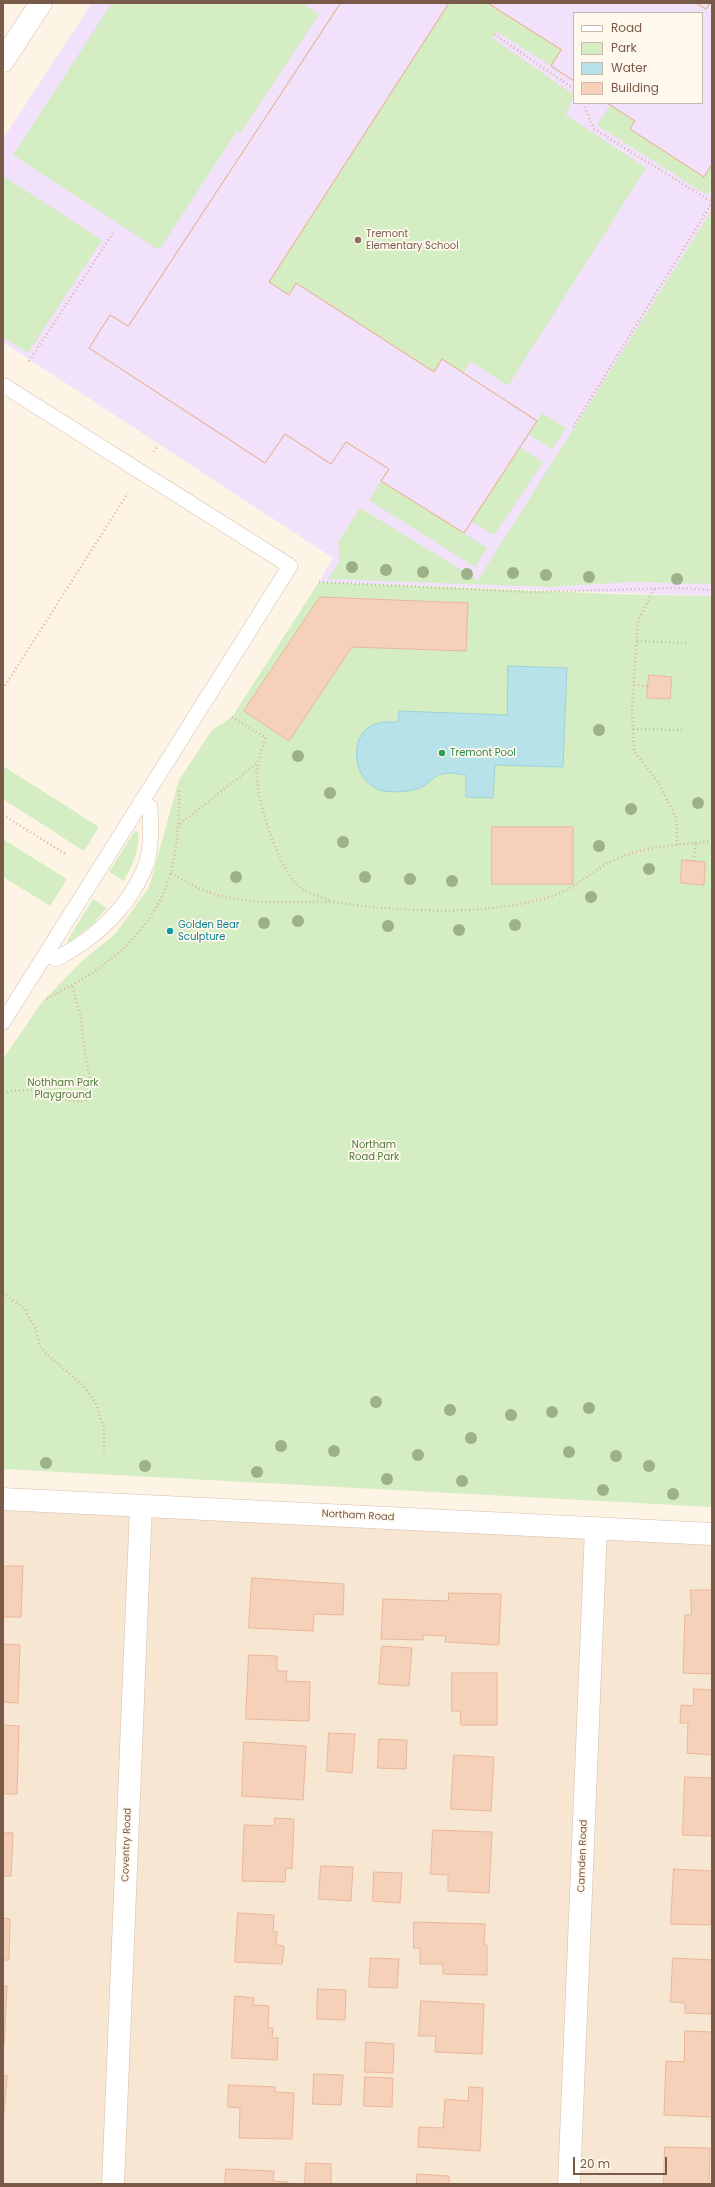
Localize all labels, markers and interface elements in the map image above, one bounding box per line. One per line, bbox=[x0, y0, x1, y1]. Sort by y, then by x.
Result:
legend bbox=[573, 12, 703, 104]
text: Road bbox=[611, 19, 642, 36]
text: Park bbox=[611, 39, 637, 56]
text: Water bbox=[611, 59, 647, 76]
text: Building bbox=[611, 79, 659, 96]
place label: Tremont Elementary School bbox=[366, 228, 459, 252]
marker: Tremont Elementary School bbox=[353, 235, 363, 245]
place label: Tremont Pool bbox=[450, 747, 516, 759]
marker: Tremont Pool bbox=[437, 748, 447, 758]
place label: Golden Bear Sculpture bbox=[178, 919, 239, 942]
marker: Golden Bear Sculpture bbox=[165, 926, 175, 936]
park label: Nothham Park Playground bbox=[27, 1077, 99, 1100]
park label: Northam Road Park bbox=[349, 1139, 399, 1162]
street label: Northam Road bbox=[321, 1508, 395, 1524]
street label: Coventry Road bbox=[120, 1808, 134, 1882]
street label: Camden Road bbox=[576, 1819, 590, 1893]
scale bar bbox=[575, 2149, 669, 2175]
text: 20 m bbox=[580, 2155, 610, 2172]

